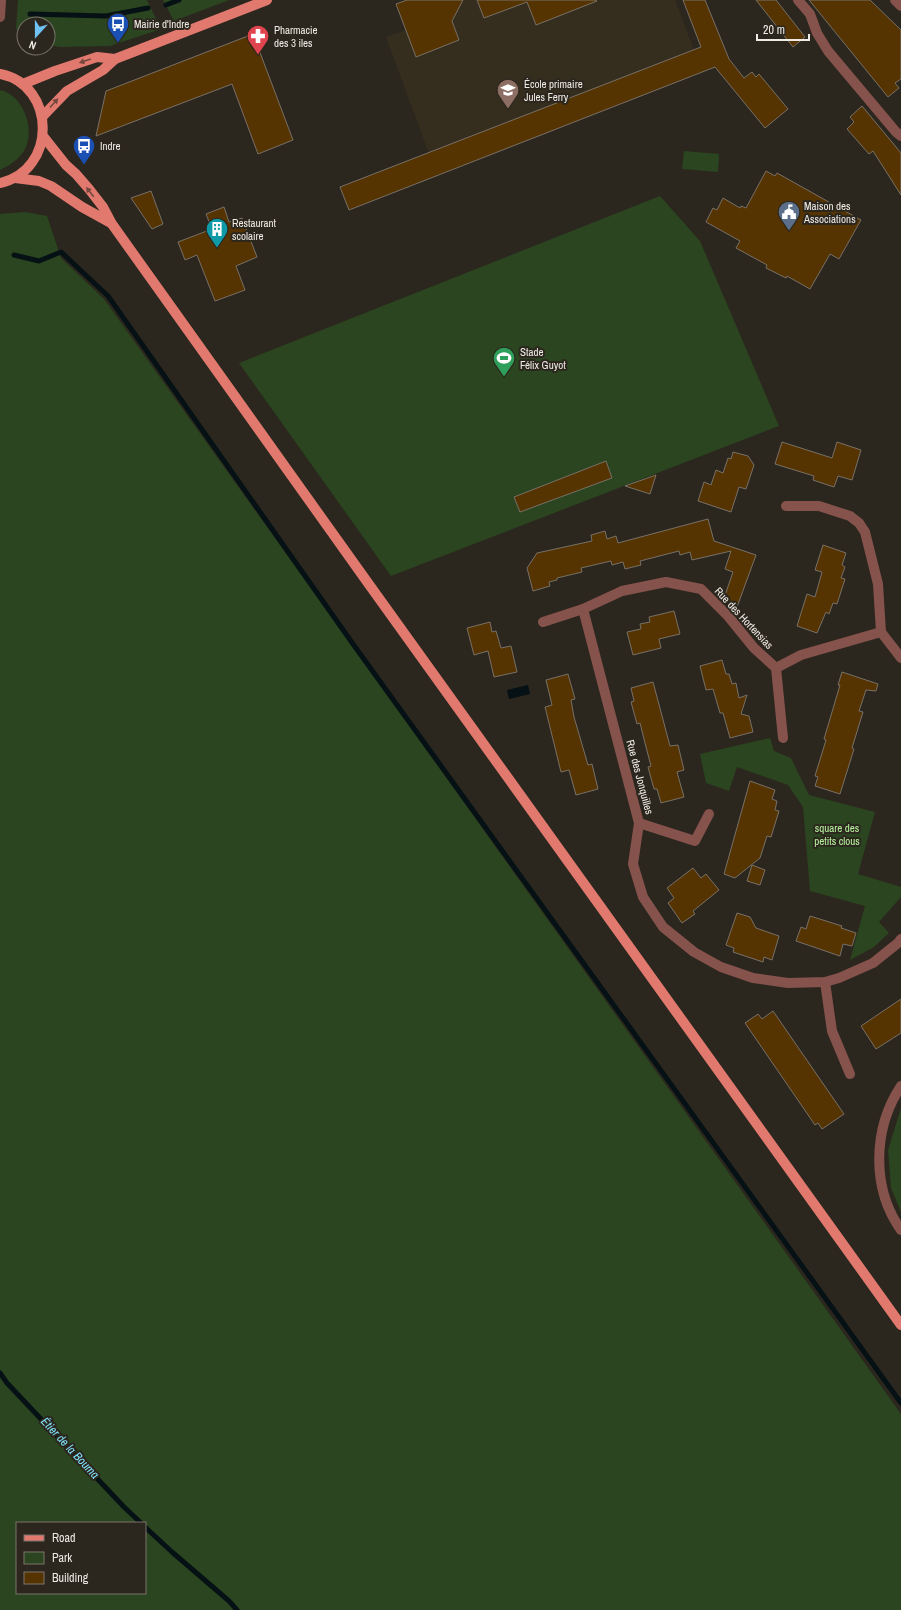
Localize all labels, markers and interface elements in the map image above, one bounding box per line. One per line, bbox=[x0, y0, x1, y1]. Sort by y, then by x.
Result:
bus stop icon: Mairie d'Indre bbox=[105, 11, 131, 44]
north arrow bbox=[16, 16, 56, 56]
scale bar bbox=[757, 16, 809, 42]
place label: Mairie d'Indre bbox=[134, 17, 189, 31]
text: 20 m bbox=[763, 22, 785, 38]
pharmacy icon: Pharmacie des 3 iles bbox=[245, 23, 271, 56]
place label: Pharmacie des 3 iles bbox=[274, 23, 318, 50]
text: N bbox=[27, 38, 38, 53]
one-way arrow bbox=[78, 59, 90, 65]
school or university icon: École primaire Jules Ferry bbox=[495, 77, 521, 110]
place label: École primaire Jules Ferry bbox=[524, 77, 583, 104]
one-way arrow bbox=[50, 98, 59, 109]
bus stop icon: Indre bbox=[71, 133, 97, 166]
place label: Indre bbox=[100, 139, 121, 153]
one-way arrow bbox=[86, 186, 95, 197]
public building icon: Maison des Associations bbox=[776, 199, 802, 232]
place label: Maison des Associations bbox=[803, 199, 856, 226]
building icon: Restaurant scolaire bbox=[204, 216, 230, 249]
place label: Restaurant scolaire bbox=[232, 216, 277, 243]
sports icon: Stade Félix Guyot bbox=[491, 345, 517, 378]
place label: Stade Félix Guyot bbox=[520, 345, 566, 372]
street label: Rue des Hortensias bbox=[712, 584, 777, 652]
street label: Rue des Jonquilles bbox=[623, 738, 657, 816]
park label: square des petits clous bbox=[814, 821, 860, 848]
water label: Étier de la Bouma bbox=[37, 1414, 103, 1483]
legend bbox=[16, 1522, 146, 1594]
text: Road bbox=[52, 1530, 76, 1546]
text: Park bbox=[52, 1550, 72, 1566]
text: Building bbox=[52, 1570, 89, 1586]

